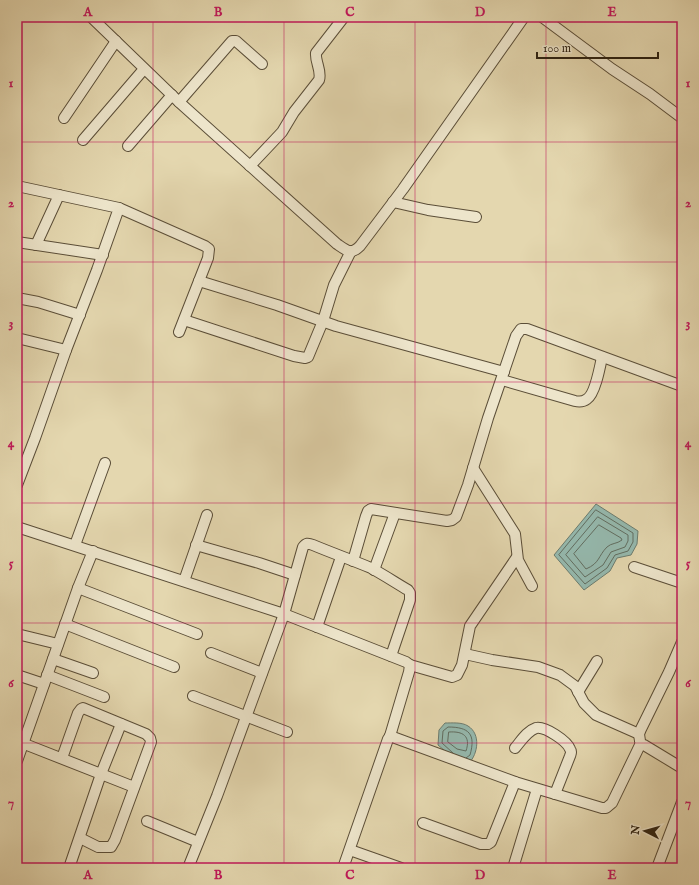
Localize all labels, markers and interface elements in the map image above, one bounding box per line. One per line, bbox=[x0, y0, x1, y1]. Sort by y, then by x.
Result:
text: A bbox=[83, 4, 94, 21]
text: B bbox=[214, 4, 223, 21]
text: C bbox=[345, 4, 355, 21]
text: D bbox=[475, 4, 486, 21]
text: E bbox=[607, 4, 617, 21]
scale bar bbox=[537, 34, 658, 60]
text: 100 m bbox=[543, 41, 571, 56]
text: 1 bbox=[9, 75, 14, 92]
text: 1 bbox=[686, 75, 691, 92]
text: 2 bbox=[8, 195, 14, 212]
text: 2 bbox=[685, 195, 691, 212]
text: 3 bbox=[9, 315, 14, 332]
text: 3 bbox=[686, 315, 691, 332]
text: 4 bbox=[8, 435, 15, 452]
text: 4 bbox=[685, 435, 692, 452]
text: 5 bbox=[9, 555, 14, 572]
text: 5 bbox=[686, 555, 691, 572]
text: 6 bbox=[8, 675, 14, 692]
text: 6 bbox=[685, 675, 691, 692]
text: 7 bbox=[8, 795, 14, 812]
text: 7 bbox=[685, 795, 691, 812]
north arrow bbox=[625, 811, 665, 851]
text: N bbox=[628, 824, 644, 837]
text: A bbox=[83, 867, 94, 884]
text: B bbox=[214, 867, 223, 884]
text: C bbox=[345, 867, 355, 884]
text: D bbox=[475, 867, 486, 884]
text: E bbox=[607, 867, 617, 884]

